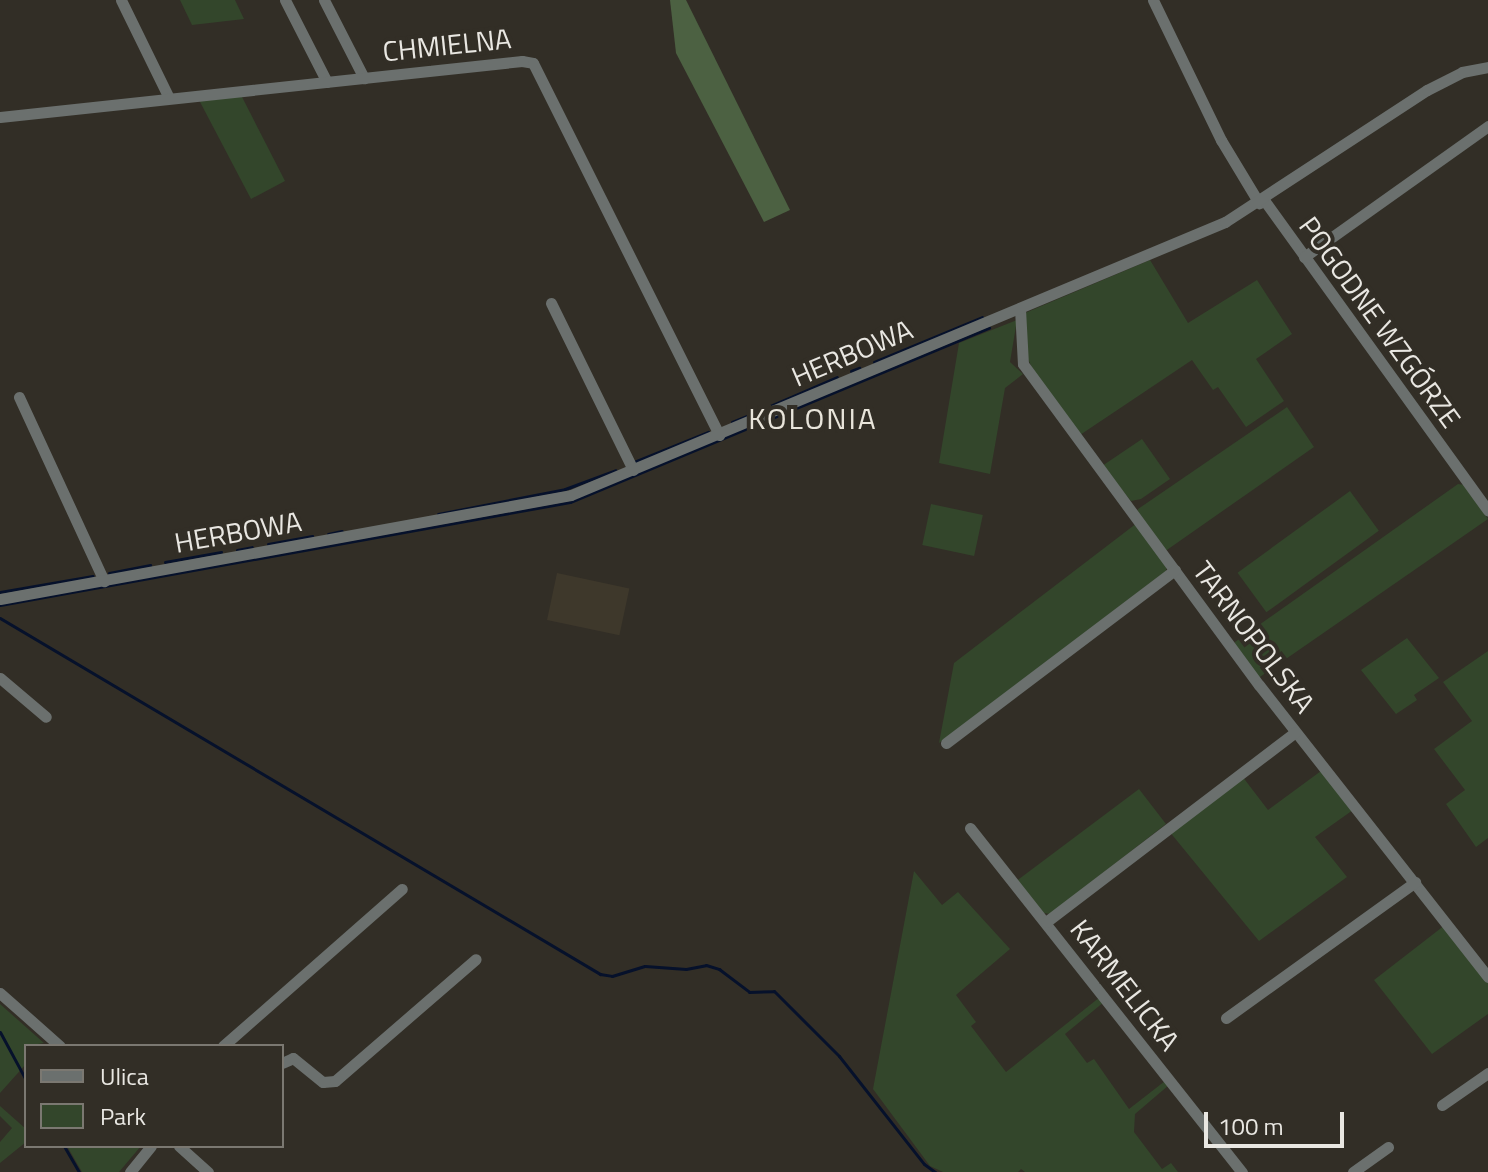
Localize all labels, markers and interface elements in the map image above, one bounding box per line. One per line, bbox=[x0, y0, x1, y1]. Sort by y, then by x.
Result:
street label: CHMIELNA bbox=[381, 22, 513, 68]
street label: POGODNE WZGÓRZE bbox=[1292, 210, 1468, 434]
street label: HERBOWA bbox=[786, 312, 918, 394]
district label: KOLONIA bbox=[748, 400, 878, 436]
street label: HERBOWA bbox=[172, 504, 304, 560]
street label: TARNOPOLSKA bbox=[1186, 555, 1322, 719]
street label: KARMELICKA bbox=[1063, 913, 1187, 1057]
legend bbox=[24, 1044, 284, 1148]
text: Ulica bbox=[100, 1058, 149, 1094]
scale bar bbox=[1208, 1096, 1348, 1146]
text: Park bbox=[100, 1098, 146, 1134]
text: 100 m bbox=[1218, 1108, 1284, 1144]

